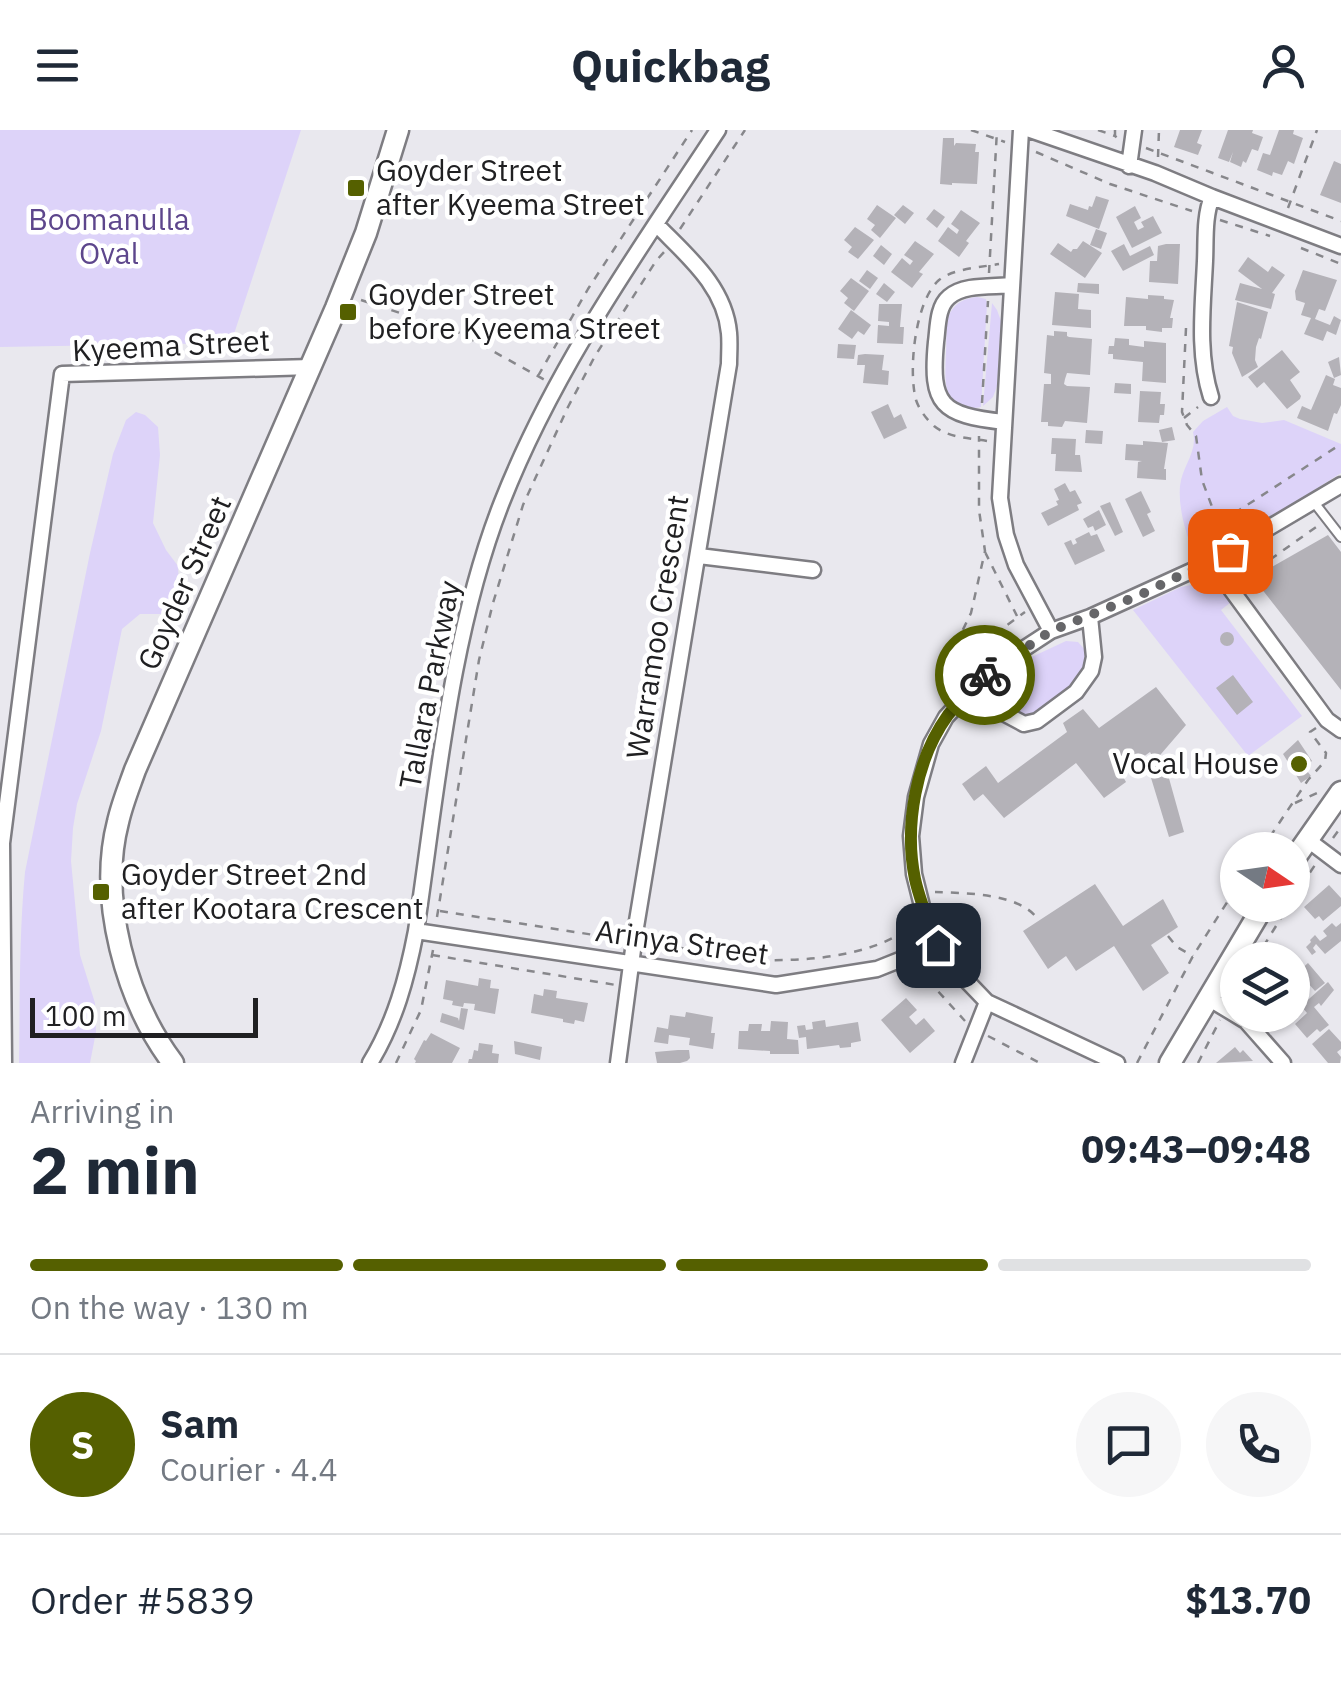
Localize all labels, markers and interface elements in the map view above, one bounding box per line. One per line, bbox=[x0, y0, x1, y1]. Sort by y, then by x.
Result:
text: Quickbag bbox=[571, 36, 770, 94]
icon: menu bbox=[30, 38, 85, 93]
icon: person bbox=[1256, 38, 1311, 93]
place label: Goyder Street after Kyeema Street bbox=[376, 150, 645, 223]
marker: Goyder Street after Kyeema Street bbox=[345, 177, 367, 199]
park label: Boomanulla Oval bbox=[28, 199, 190, 272]
place label: Goyder Street before Kyeema Street bbox=[368, 274, 661, 347]
marker: Goyder Street before Kyeema Street bbox=[337, 301, 359, 323]
street label: Kyeema Street bbox=[71, 320, 271, 369]
street label: Goyder Street bbox=[128, 489, 239, 676]
street label: Warramoo Crescent bbox=[616, 492, 697, 762]
pin bbox=[1188, 509, 1273, 594]
icon: bag bbox=[1203, 524, 1258, 579]
street label: Tallara Parkway bbox=[389, 577, 468, 792]
courier bbox=[935, 625, 1035, 725]
icon: bike bbox=[958, 648, 1013, 703]
place label: Vocal House bbox=[1112, 743, 1279, 782]
marker: Vocal House bbox=[1288, 753, 1310, 775]
north arrow bbox=[1220, 832, 1310, 922]
map controls bbox=[1220, 832, 1310, 1032]
place label: Goyder Street 2nd after Kootara Crescent bbox=[121, 854, 424, 927]
marker: Goyder Street 2nd after Kootara Crescent bbox=[90, 881, 112, 903]
pin bbox=[896, 903, 981, 988]
street label: Arinya Street bbox=[593, 910, 771, 973]
icon: home bbox=[911, 918, 966, 973]
button: layers bbox=[1220, 942, 1310, 1032]
scale bar bbox=[30, 993, 258, 1038]
text: 100 m bbox=[45, 997, 126, 1034]
text: Arriving in bbox=[30, 1090, 175, 1132]
text: 09:43–09:48 bbox=[1081, 1124, 1311, 1173]
text: 2 min bbox=[30, 1127, 200, 1212]
text: On the way · 130 m bbox=[30, 1286, 309, 1328]
button: chat bbox=[1076, 1392, 1181, 1497]
button: phone bbox=[1206, 1392, 1311, 1497]
text: Sam bbox=[160, 1399, 239, 1448]
text: S bbox=[71, 1420, 94, 1469]
text: Courier · 4.4 bbox=[160, 1448, 338, 1490]
text: Order #5839 bbox=[30, 1575, 255, 1624]
text: $13.70 bbox=[1185, 1575, 1311, 1624]

